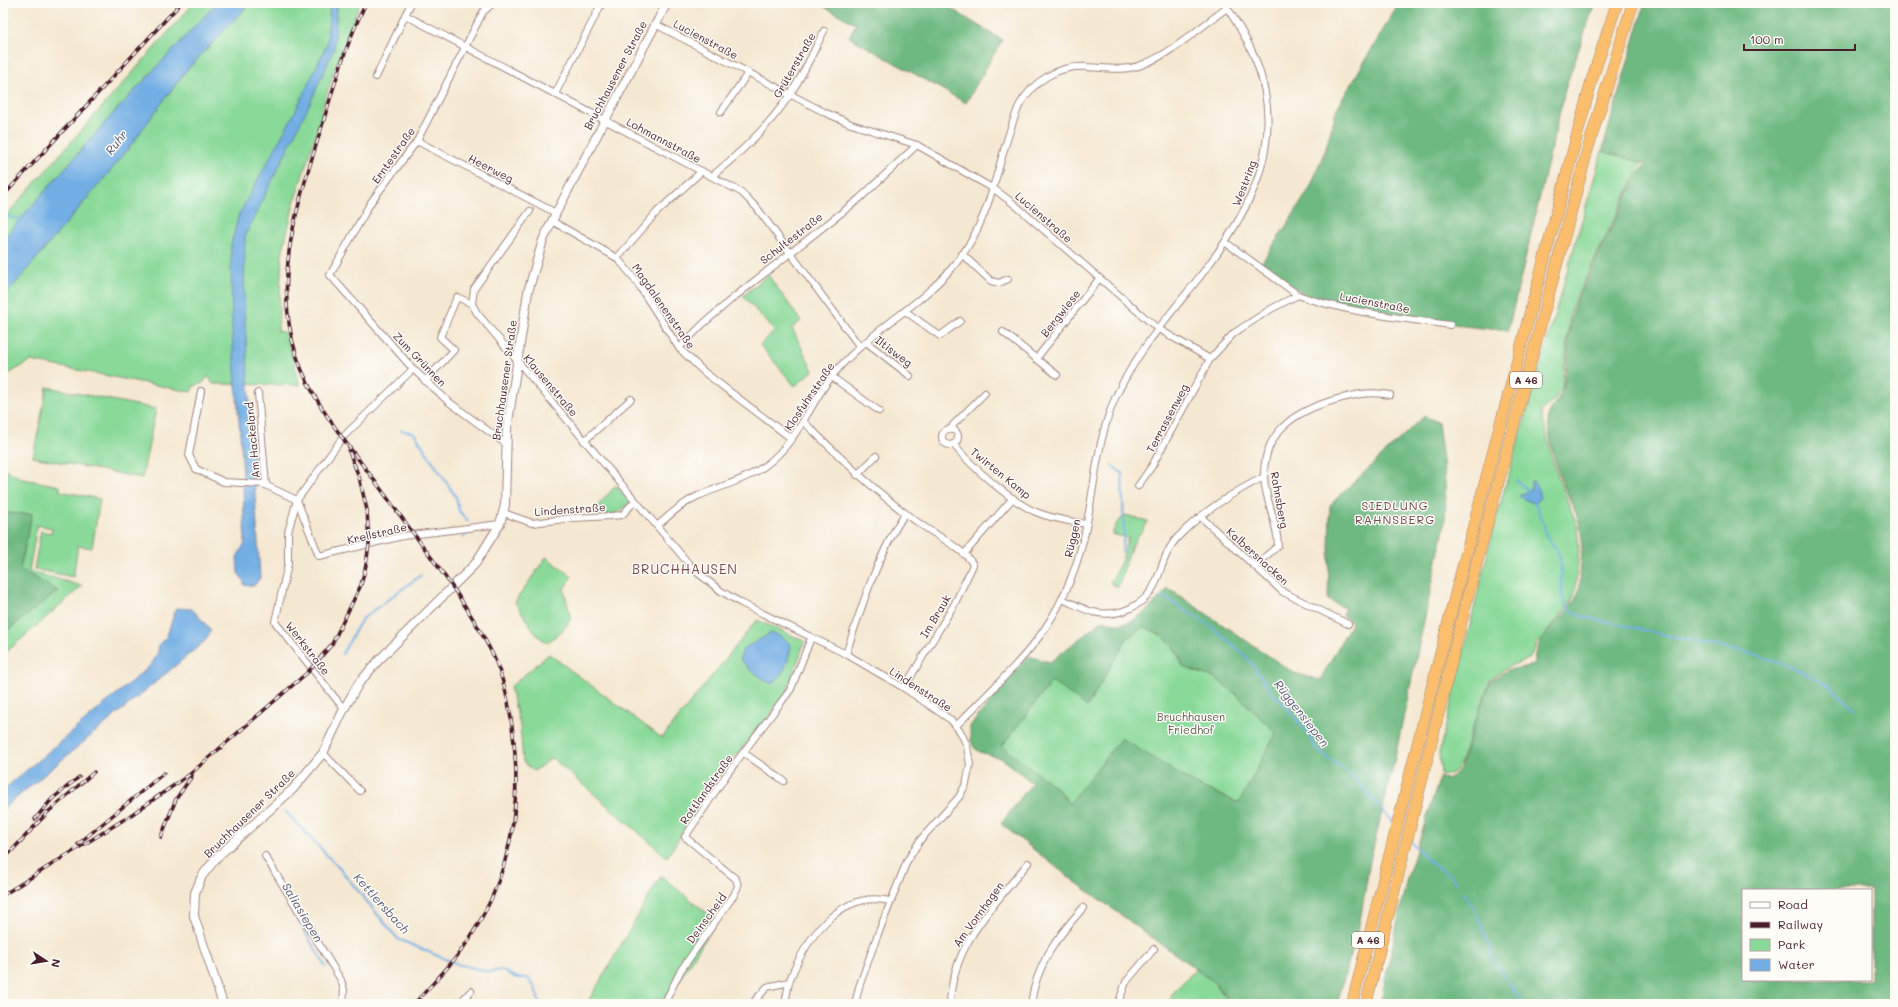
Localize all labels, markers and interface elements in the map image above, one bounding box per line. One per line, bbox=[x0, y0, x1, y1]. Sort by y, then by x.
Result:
street label: Lucienstraße bbox=[671, 16, 741, 62]
street label: Bruchhausener Straße bbox=[580, 18, 650, 132]
scale bar bbox=[1744, 26, 1855, 52]
street label: Grüterstraße bbox=[769, 29, 819, 100]
text: 100 m bbox=[1750, 31, 1784, 47]
street label: Lohmannstraße bbox=[624, 114, 704, 166]
street label: Erntestraße bbox=[368, 124, 418, 186]
water label: Ruhr bbox=[101, 126, 131, 158]
street label: Heerweg bbox=[466, 150, 516, 186]
street label: Westring bbox=[1228, 158, 1260, 208]
street label: Lucienstraße bbox=[1012, 188, 1076, 246]
street label: Schultestraße bbox=[757, 209, 826, 267]
street label: Magdalenenstraße bbox=[629, 260, 699, 352]
street label: Bergwiese bbox=[1037, 286, 1083, 340]
street label: Lucienstraße bbox=[1339, 288, 1411, 316]
street label: Bruchhausener Straße bbox=[488, 319, 520, 441]
street label: Zum Grünnen bbox=[390, 328, 450, 390]
street label: Iltisweg bbox=[872, 332, 916, 370]
street label: Klausenstraße bbox=[521, 351, 582, 419]
street label: Klosfuhrstraße bbox=[781, 359, 838, 433]
road number: A 46 bbox=[1510, 372, 1542, 388]
street label: Terrassenweg bbox=[1143, 381, 1191, 455]
street label: Am Hackeland bbox=[241, 401, 263, 479]
street label: Twirten Kamp bbox=[968, 444, 1035, 502]
street label: Rahnsberg bbox=[1268, 470, 1292, 530]
district label: SIEDLUNG RAHNSBERG bbox=[1355, 497, 1435, 527]
street label: Lindenstraße bbox=[534, 499, 606, 519]
street label: Rüggen bbox=[1060, 517, 1084, 559]
street label: Krellstraße bbox=[346, 519, 409, 547]
street label: Kalbersnacken bbox=[1224, 524, 1292, 588]
district label: BRUCHHAUSEN bbox=[632, 560, 738, 577]
street label: Im Brauk bbox=[916, 591, 954, 641]
street label: Werkstraße bbox=[282, 618, 334, 678]
street label: Lindenstraße bbox=[887, 663, 955, 715]
water label: Rüggensiepen bbox=[1271, 676, 1333, 750]
park label: Bruchhausen Friedhof bbox=[1157, 709, 1225, 737]
street label: Rottlandstraße bbox=[676, 751, 736, 827]
street label: Bruchhausener Straße bbox=[200, 765, 298, 861]
water label: Kettlersbach bbox=[350, 869, 414, 937]
street label: Am Vornhagen bbox=[949, 878, 1007, 950]
water label: Saliasiepen bbox=[279, 879, 327, 945]
legend bbox=[1742, 889, 1872, 981]
street label: Deinscheid bbox=[683, 890, 729, 946]
text: Road bbox=[1778, 896, 1808, 912]
text: Railway bbox=[1778, 916, 1823, 932]
road number: A 46 bbox=[1352, 932, 1384, 948]
text: Park bbox=[1778, 936, 1805, 952]
north arrow bbox=[26, 941, 66, 981]
text: Water bbox=[1778, 956, 1815, 972]
text: N bbox=[48, 958, 64, 969]

